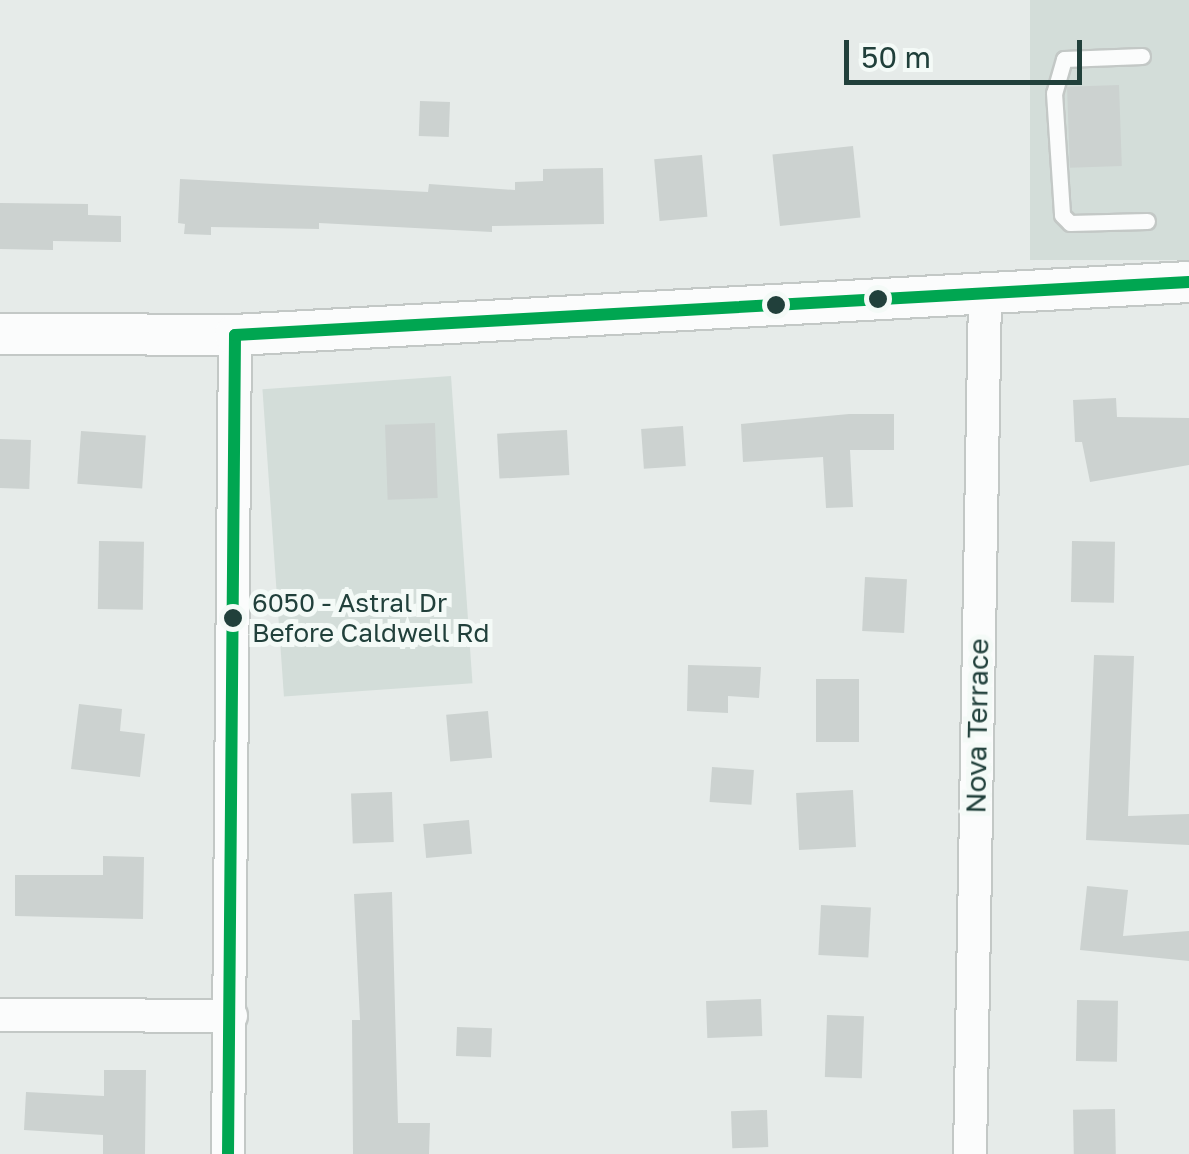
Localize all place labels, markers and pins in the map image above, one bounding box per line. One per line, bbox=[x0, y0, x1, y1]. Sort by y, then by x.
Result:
unlabelled marker bbox=[868, 289, 888, 309]
unlabelled marker bbox=[766, 295, 786, 315]
place label: 6050 - Astral Dr Before Caldwell Rd bbox=[252, 587, 489, 648]
marker: 6050 - Astral Dr Before Caldwell Rd bbox=[223, 608, 243, 628]

